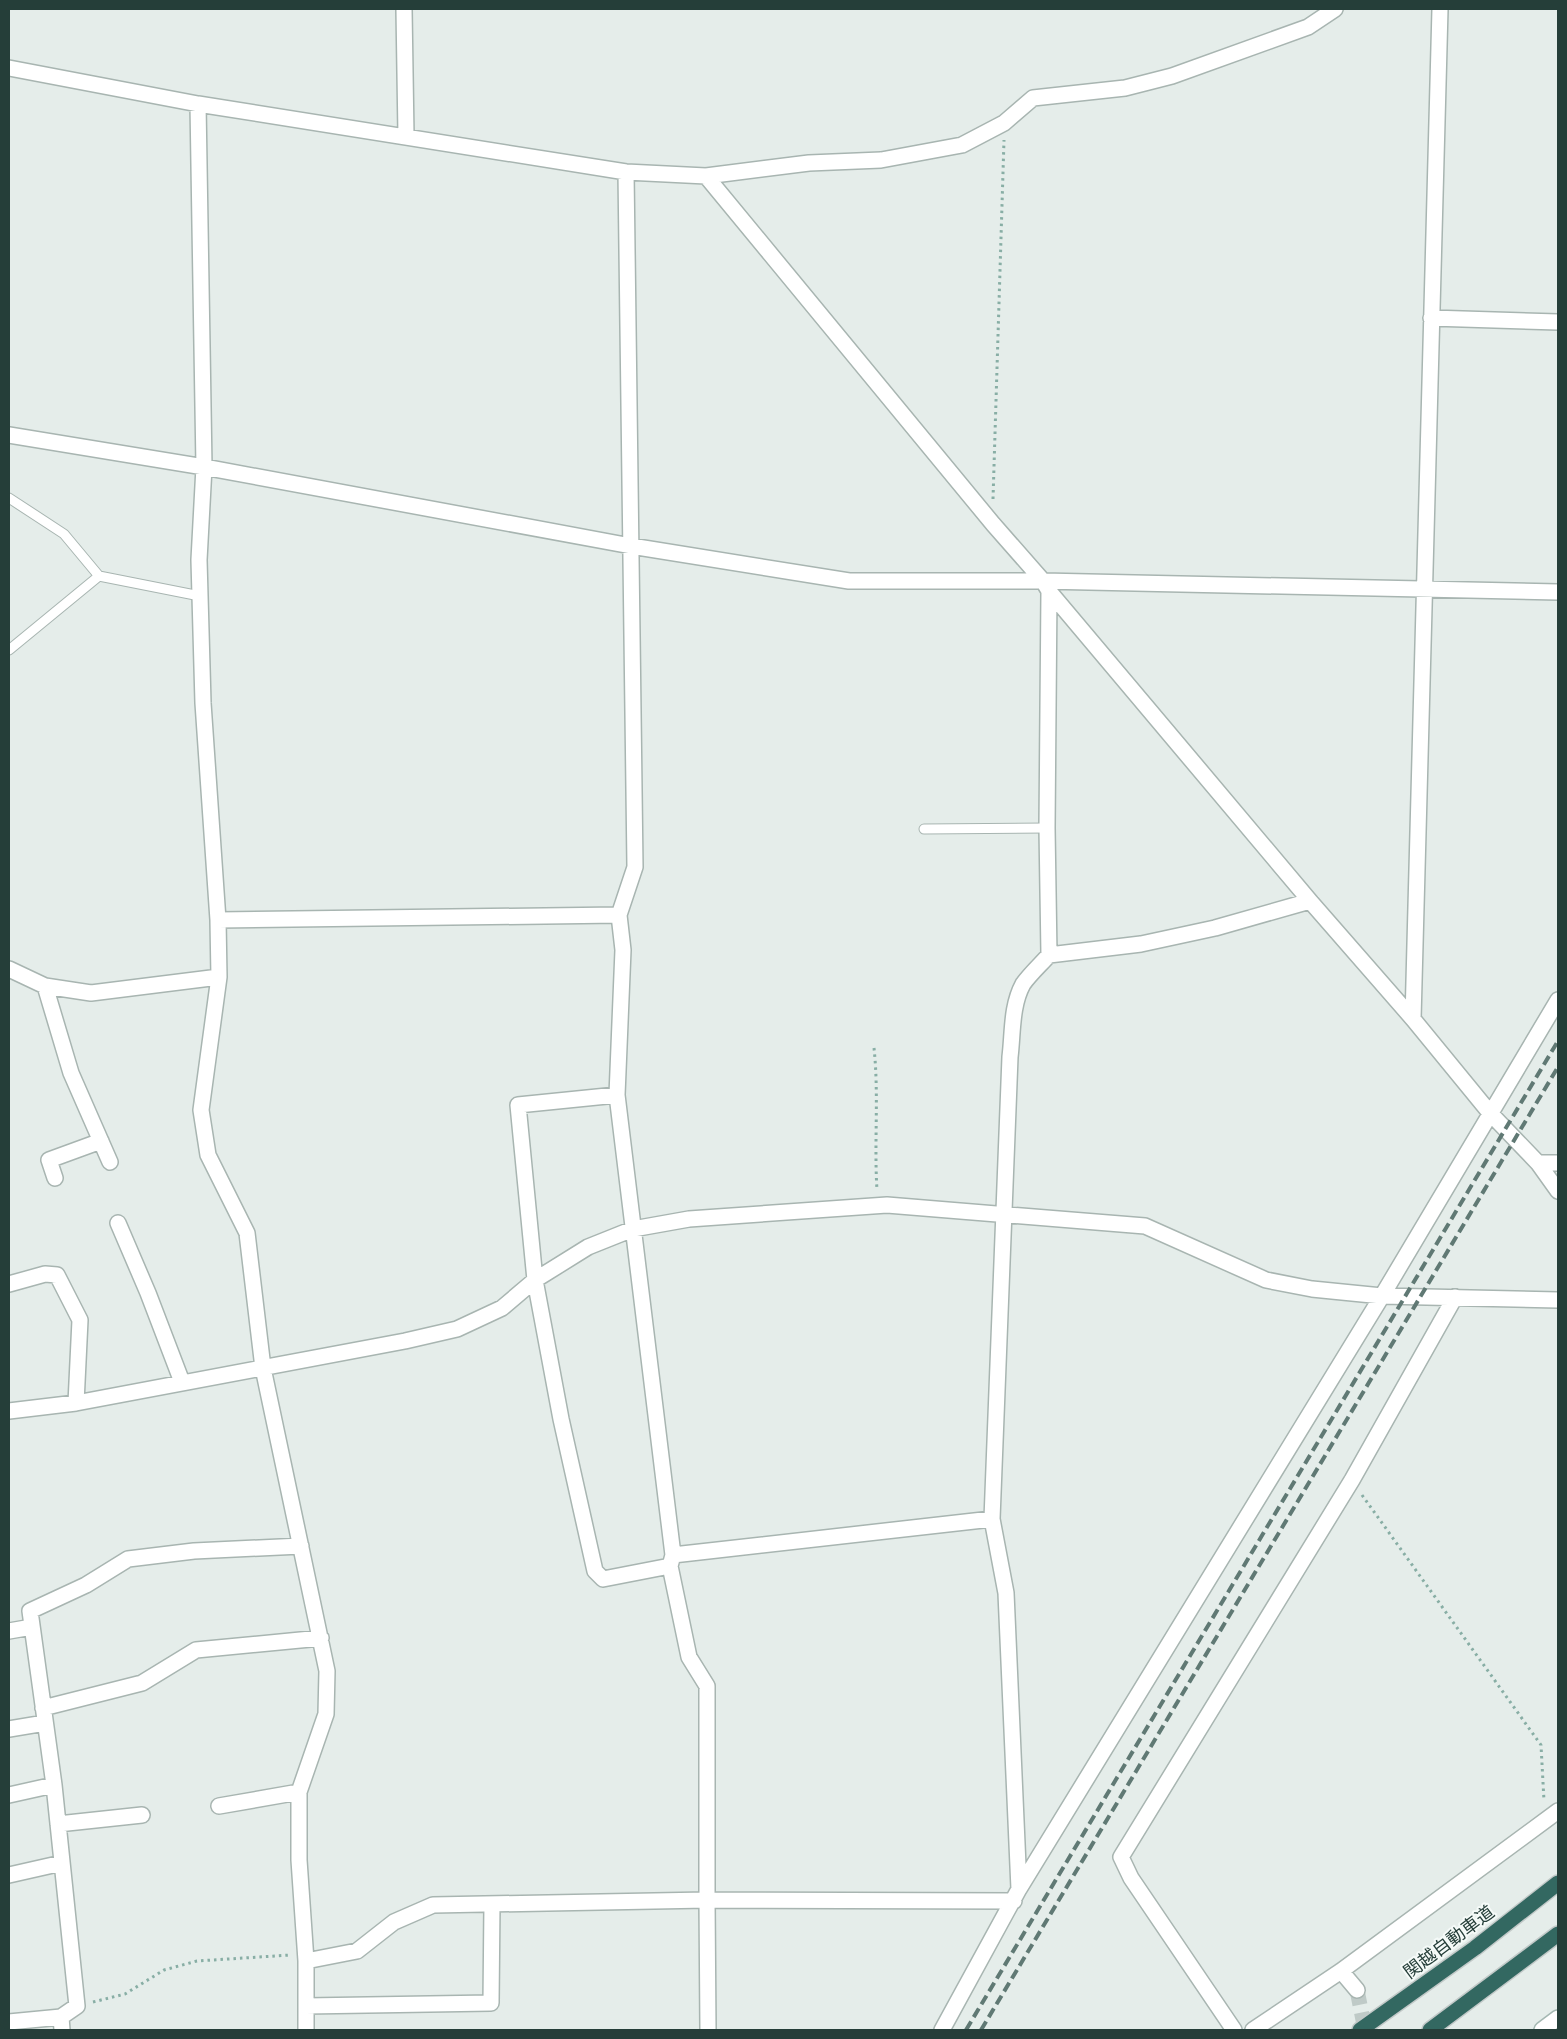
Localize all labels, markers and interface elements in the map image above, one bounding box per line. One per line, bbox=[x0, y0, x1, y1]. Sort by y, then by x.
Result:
street label: 関越自動車道 bbox=[1399, 1901, 1499, 1983]

